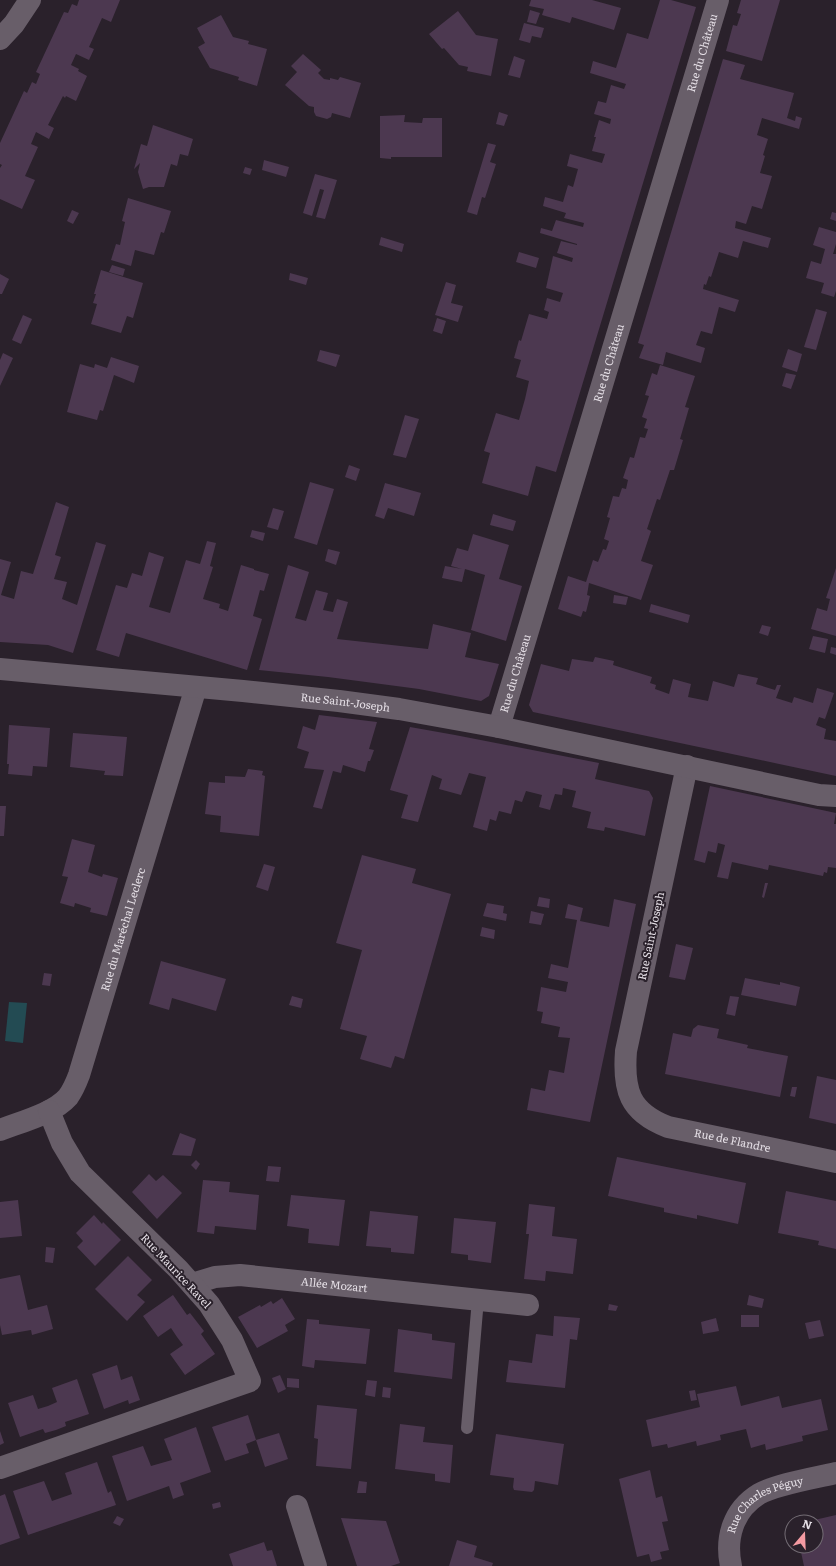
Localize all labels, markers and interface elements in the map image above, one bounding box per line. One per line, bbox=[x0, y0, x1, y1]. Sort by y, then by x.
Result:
street label: Rue du Château bbox=[682, 11, 721, 94]
street label: Rue du Château bbox=[588, 322, 627, 404]
street label: Rue du Château bbox=[495, 632, 534, 714]
street label: Rue Saint-Joseph bbox=[300, 688, 391, 715]
street label: Rue du Maréchal Leclerc bbox=[96, 865, 148, 993]
street label: Rue Saint-Joseph bbox=[633, 890, 667, 981]
street label: Rue de Flandre bbox=[693, 1124, 773, 1155]
street label: Rue Maurice Ravel bbox=[138, 1229, 216, 1311]
street label: Allée Mozart bbox=[300, 1272, 369, 1295]
street label: Rue Charles Péguy bbox=[722, 1471, 805, 1535]
north arrow bbox=[784, 1514, 824, 1554]
text: N bbox=[801, 1515, 815, 1533]

